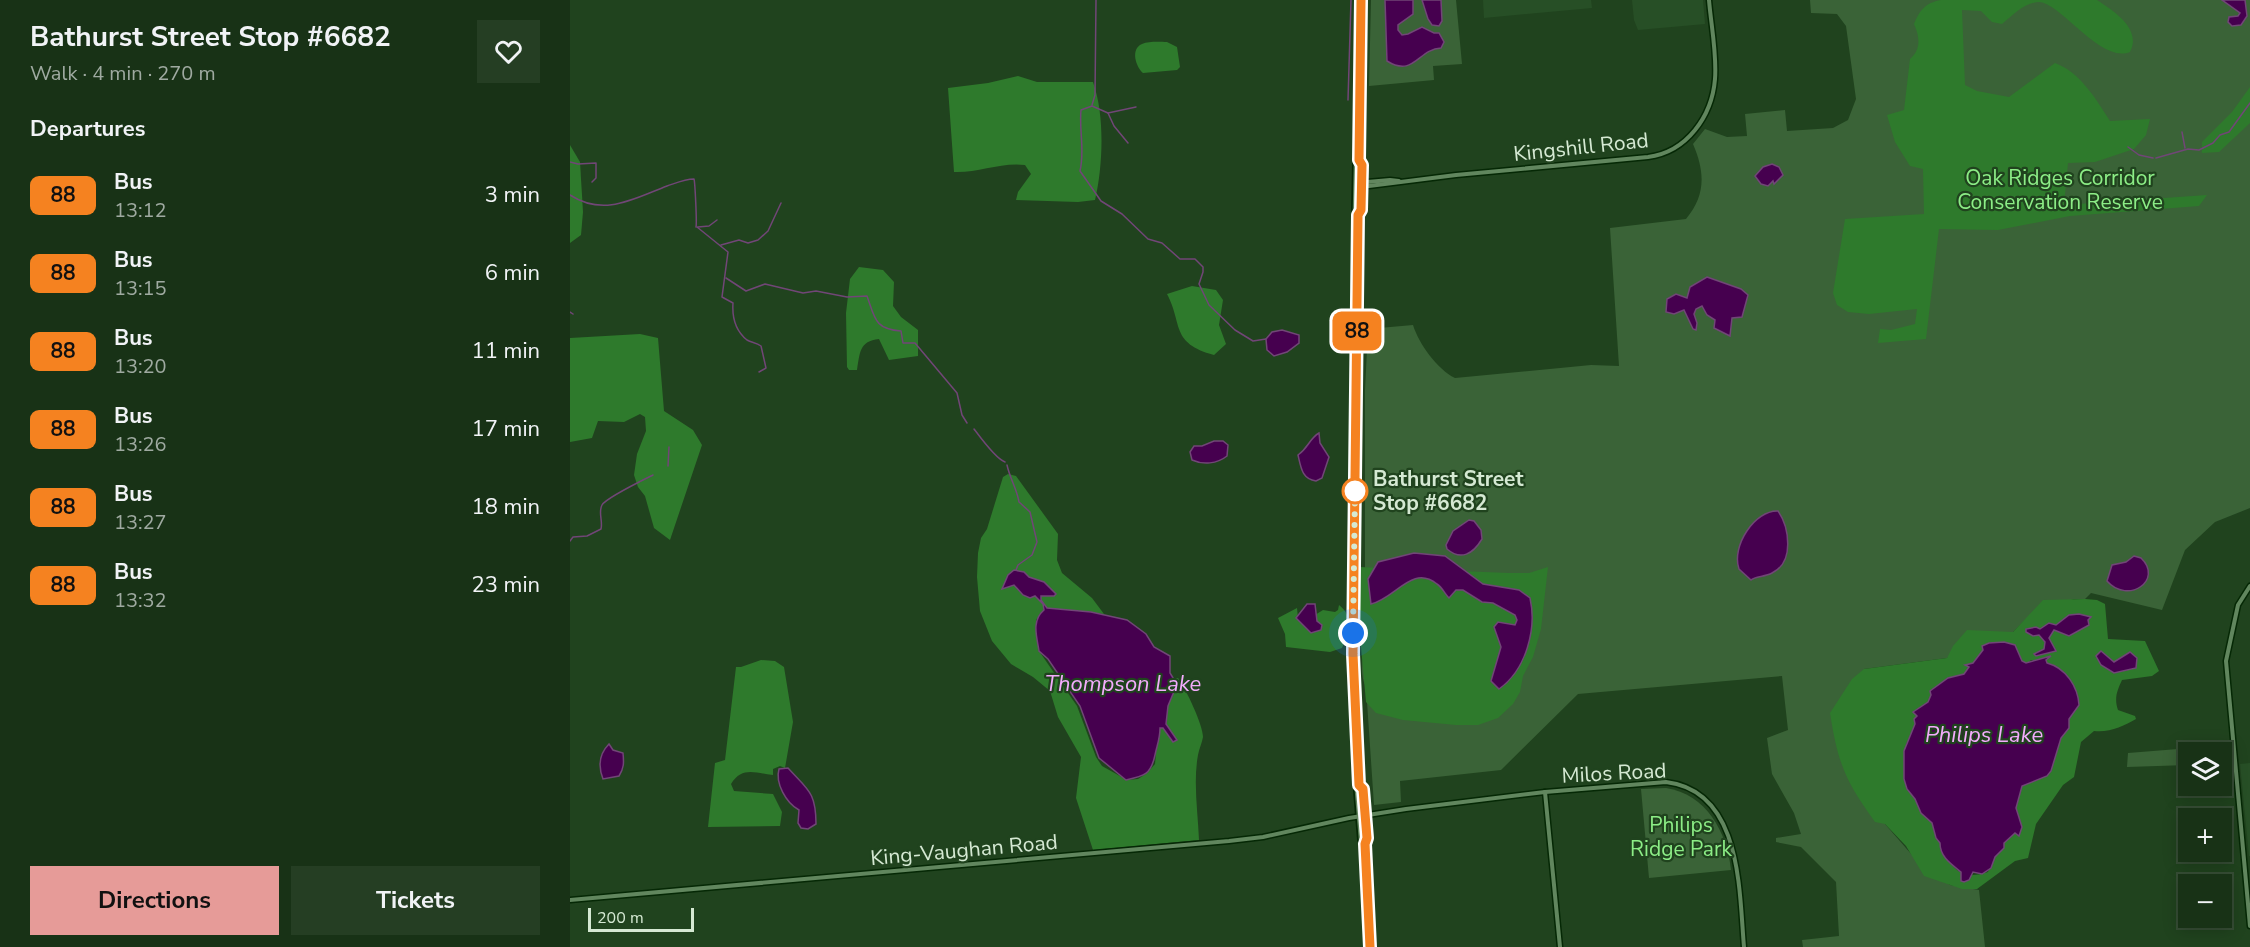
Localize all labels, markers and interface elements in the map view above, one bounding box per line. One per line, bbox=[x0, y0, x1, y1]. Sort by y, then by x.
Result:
text: Bathurst Street Stop #6682 bbox=[30, 18, 391, 56]
button: heart bbox=[477, 20, 540, 83]
text: Walk · 4 min · 270 m bbox=[30, 60, 216, 87]
text: Departures bbox=[30, 114, 145, 144]
street label: Kingshill Road bbox=[1512, 126, 1650, 168]
park label: Oak Ridges Corridor Conservation Reserve bbox=[1957, 164, 2163, 216]
text: Bus bbox=[114, 167, 153, 197]
text: 3 min bbox=[485, 180, 540, 210]
text: 88 bbox=[50, 181, 76, 209]
text: 13:12 bbox=[114, 197, 167, 224]
text: Bus bbox=[114, 245, 153, 275]
text: 6 min bbox=[485, 258, 540, 288]
text: 88 bbox=[50, 259, 76, 287]
text: 13:15 bbox=[114, 275, 167, 302]
line badge: 88 bbox=[1330, 312, 1384, 350]
text: 88 bbox=[1344, 317, 1370, 345]
text: Bus bbox=[114, 323, 153, 353]
text: 11 min bbox=[472, 336, 540, 366]
text: 88 bbox=[50, 337, 76, 365]
text: 13:20 bbox=[114, 353, 167, 380]
text: Bus bbox=[114, 401, 153, 431]
text: 17 min bbox=[472, 414, 540, 444]
text: 88 bbox=[50, 415, 76, 443]
text: 13:26 bbox=[114, 431, 167, 458]
place label: Bathurst Street Stop #6682 bbox=[1373, 465, 1524, 517]
marker: Bathurst Street Stop #6682 bbox=[1342, 478, 1368, 504]
text: Bus bbox=[114, 479, 153, 509]
text: 18 min bbox=[472, 492, 540, 522]
text: 88 bbox=[50, 493, 76, 521]
text: 13:27 bbox=[114, 509, 167, 536]
text: Bus bbox=[114, 557, 153, 587]
text: 23 min bbox=[472, 570, 540, 600]
text: 88 bbox=[50, 571, 76, 599]
text: 13:32 bbox=[114, 587, 167, 614]
your location bbox=[1338, 618, 1368, 648]
water label: Thompson Lake bbox=[1045, 669, 1202, 699]
water label: Philips Lake bbox=[1925, 720, 2043, 750]
map controls bbox=[2178, 742, 2232, 928]
button: layers bbox=[2178, 742, 2232, 796]
street label: Milos Road bbox=[1561, 756, 1667, 790]
button: + bbox=[2178, 808, 2232, 862]
park label: Philips Ridge Park bbox=[1630, 811, 1732, 863]
street label: King-Vaughan Road bbox=[869, 828, 1059, 872]
button: Directions bbox=[30, 866, 279, 935]
button: Tickets bbox=[291, 866, 540, 935]
button: − bbox=[2178, 874, 2232, 928]
scale bar bbox=[588, 905, 694, 932]
text: 200 m bbox=[597, 907, 644, 929]

